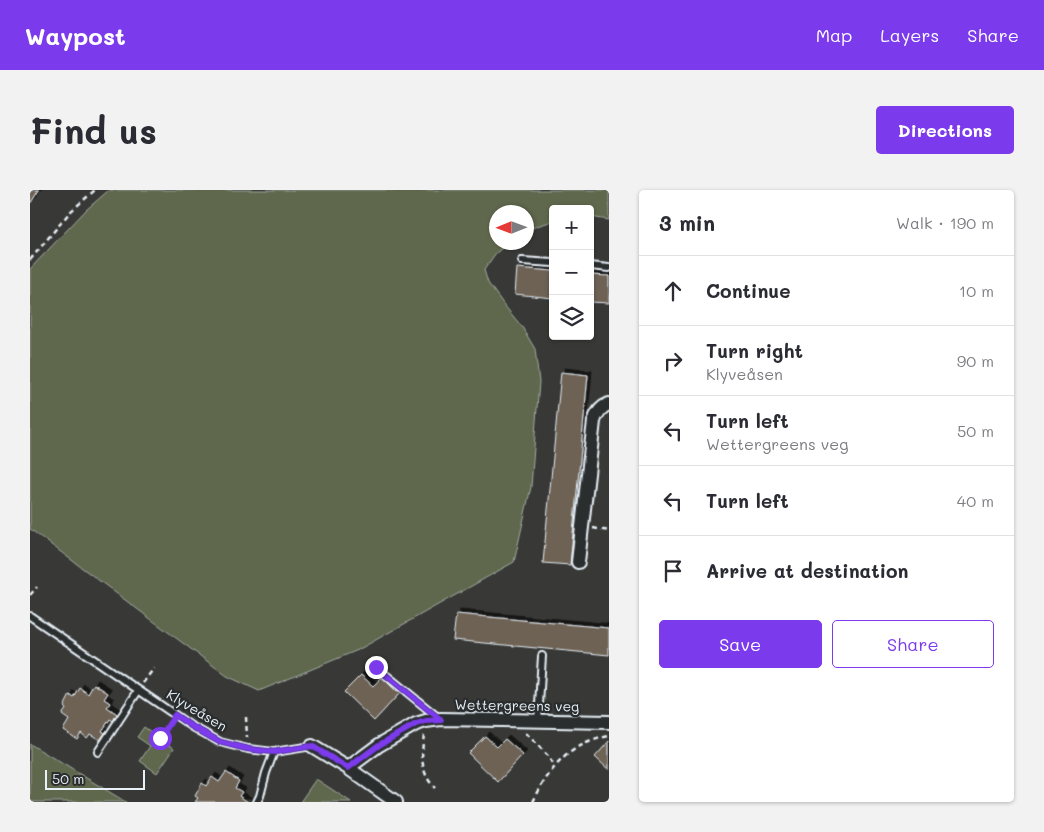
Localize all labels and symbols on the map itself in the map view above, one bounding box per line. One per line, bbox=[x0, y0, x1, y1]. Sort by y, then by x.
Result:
north arrow bbox=[489, 205, 534, 250]
route end bbox=[365, 656, 388, 679]
street label: Klyveåsen bbox=[163, 685, 231, 735]
street label: Wettergreens veg bbox=[454, 694, 580, 716]
route start bbox=[149, 727, 172, 750]
scale bar bbox=[45, 767, 145, 790]

